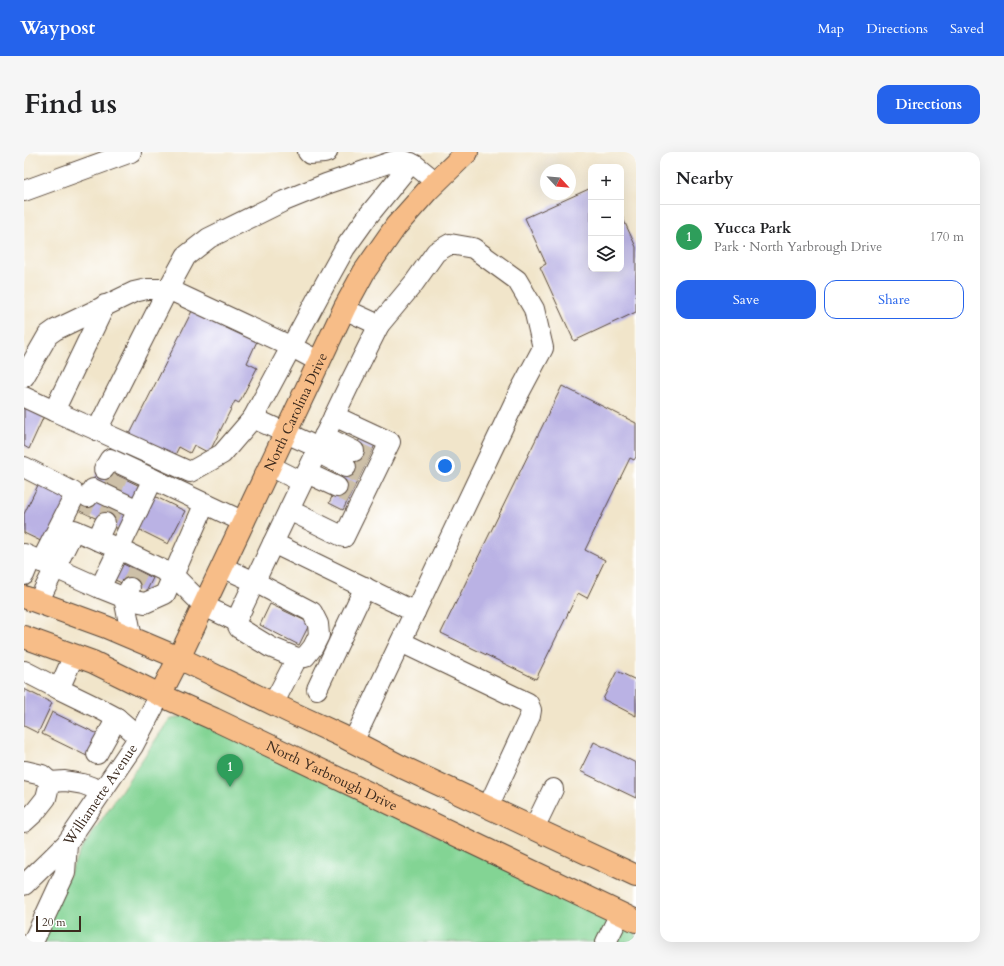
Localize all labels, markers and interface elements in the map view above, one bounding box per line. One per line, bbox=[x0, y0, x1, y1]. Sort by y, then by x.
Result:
text: Waypost bbox=[20, 15, 95, 41]
text: Map bbox=[818, 19, 844, 38]
text: Directions bbox=[866, 19, 928, 38]
text: Saved bbox=[950, 19, 984, 38]
text: Find us bbox=[24, 85, 117, 123]
button: Directions bbox=[877, 85, 980, 124]
north arrow bbox=[540, 164, 576, 200]
map controls bbox=[588, 164, 624, 272]
button: + bbox=[588, 164, 624, 200]
text: Nearby bbox=[676, 167, 733, 190]
button: − bbox=[588, 200, 624, 236]
text: Yucca Park bbox=[714, 218, 791, 238]
text: 1 bbox=[686, 228, 692, 246]
text: 170 m bbox=[930, 228, 964, 246]
button: layers bbox=[588, 236, 624, 272]
text: Park · North Yarbrough Drive bbox=[714, 238, 882, 256]
button: Save bbox=[676, 280, 816, 319]
button: Share bbox=[824, 280, 964, 319]
street label: North Carolina Drive bbox=[260, 350, 332, 474]
your location bbox=[435, 456, 455, 476]
street label: North Yarbrough Drive bbox=[263, 736, 400, 815]
street label: Williamette Avenue bbox=[59, 740, 142, 850]
pin: 1 bbox=[217, 754, 243, 787]
scale bar bbox=[36, 914, 81, 933]
text: 20 m bbox=[42, 915, 66, 930]

